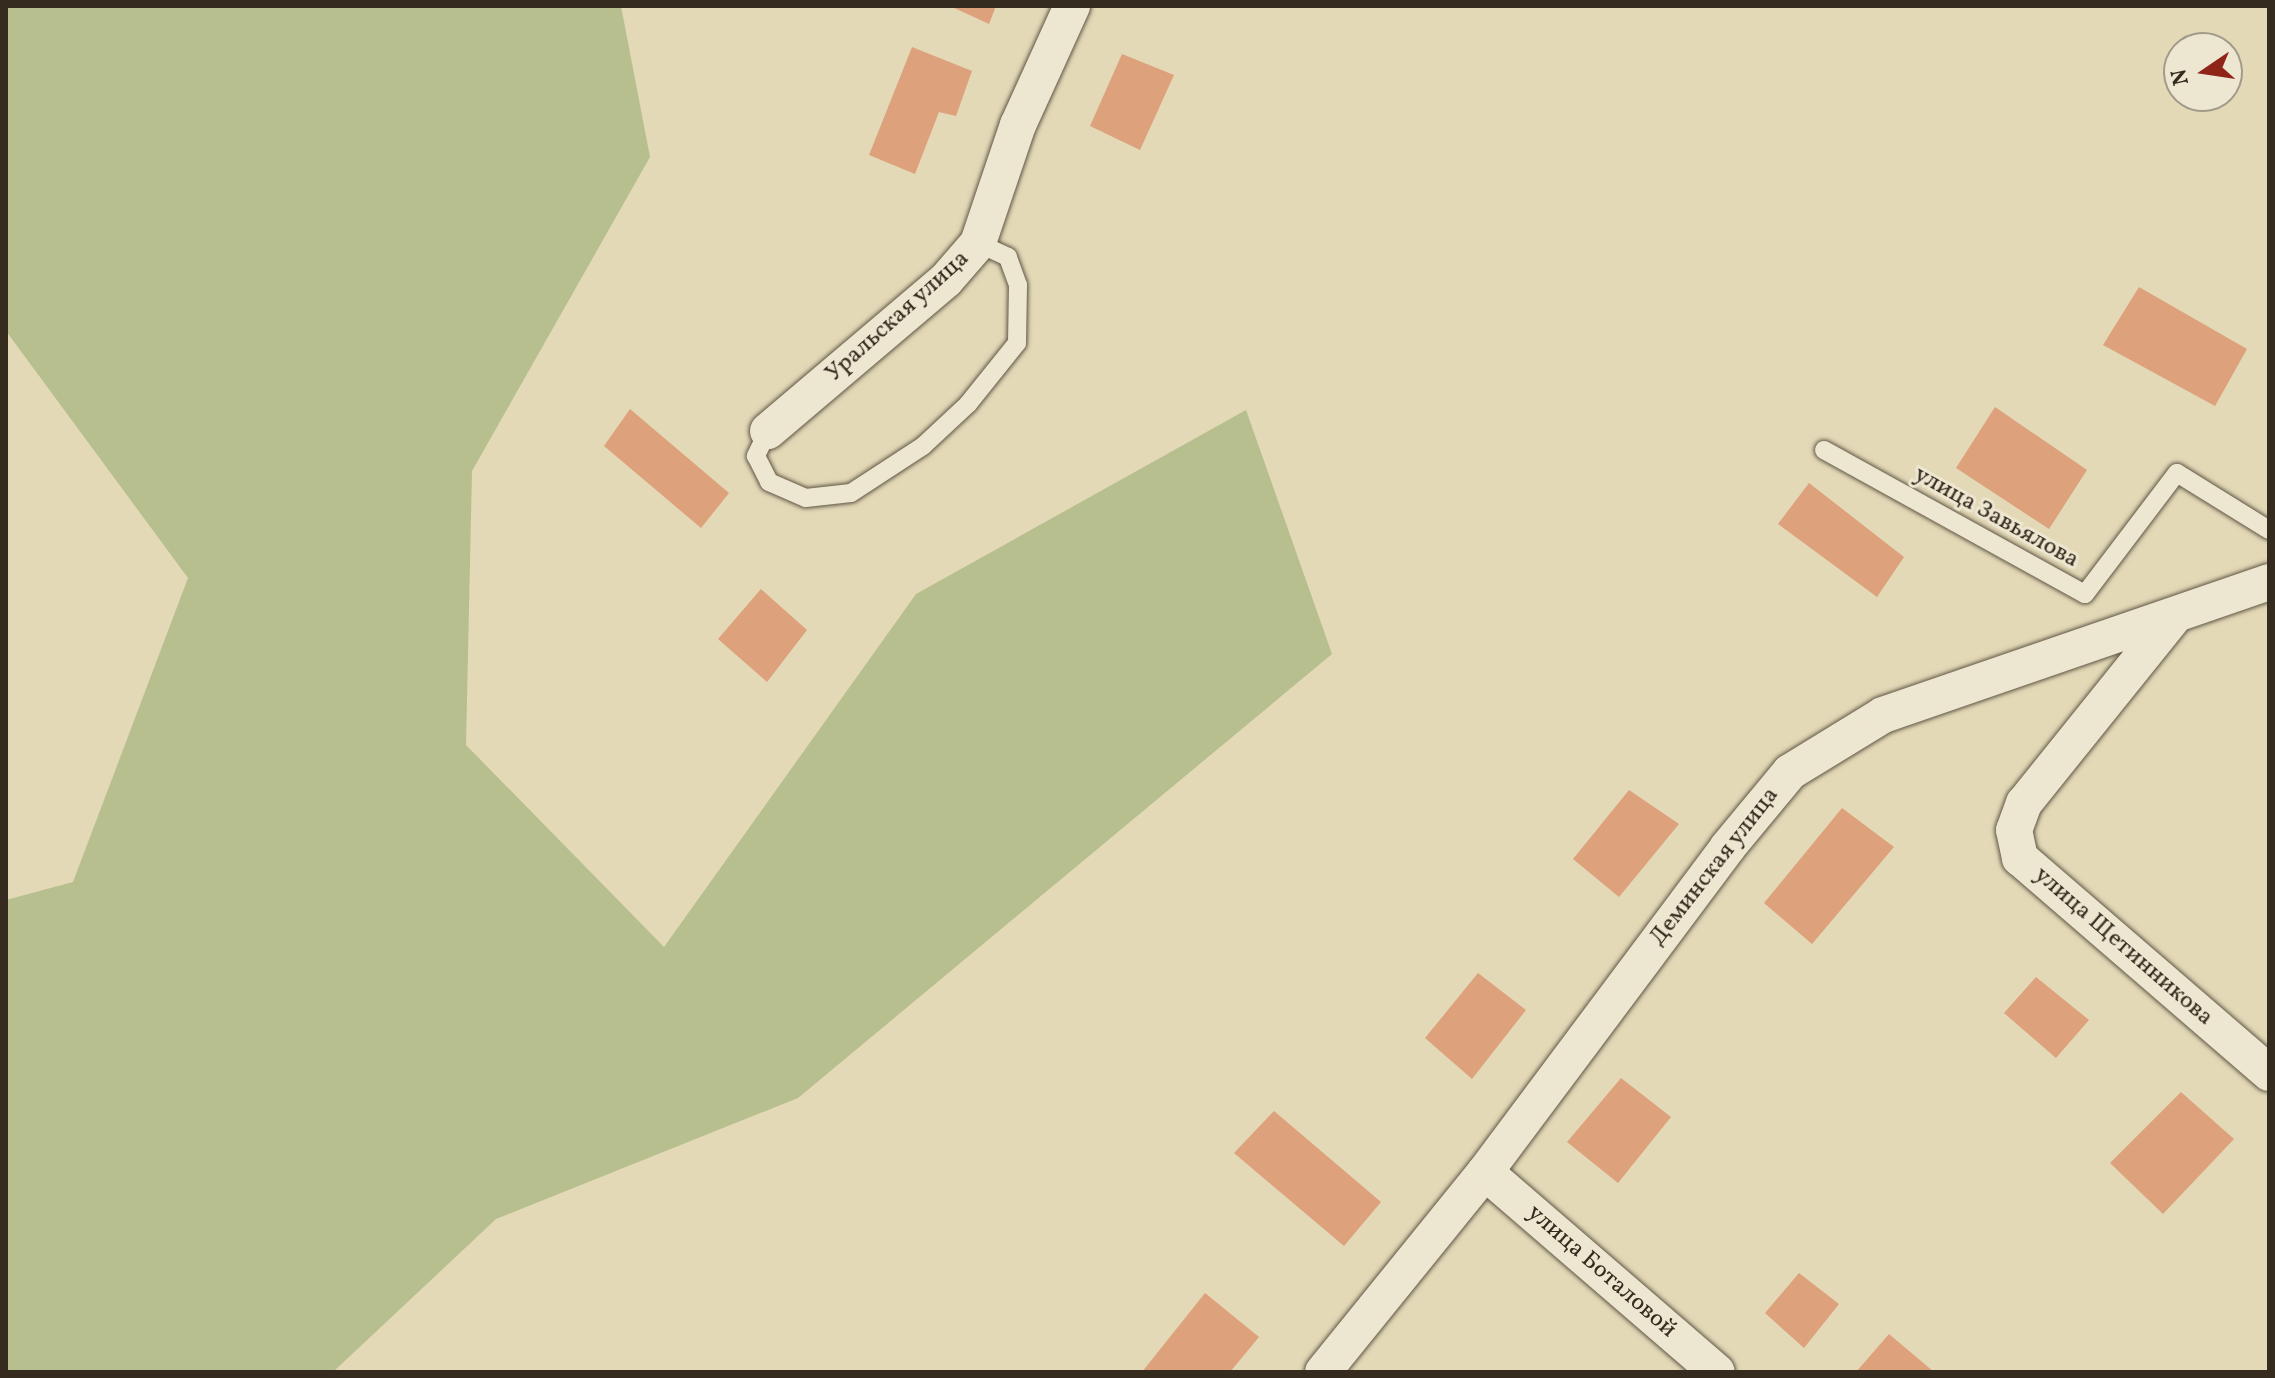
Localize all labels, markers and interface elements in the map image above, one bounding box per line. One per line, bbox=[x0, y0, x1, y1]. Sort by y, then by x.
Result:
north arrow bbox=[2163, 32, 2243, 112]
text: N bbox=[2164, 66, 2198, 88]
street label: Уральская улица bbox=[820, 245, 976, 389]
street label: улица Завьялова bbox=[1909, 461, 2083, 575]
street label: Деминская улица bbox=[1644, 782, 1786, 952]
street label: улица Щетинникова bbox=[2027, 861, 2219, 1033]
street label: улица Боталовой bbox=[1520, 1199, 1682, 1345]

